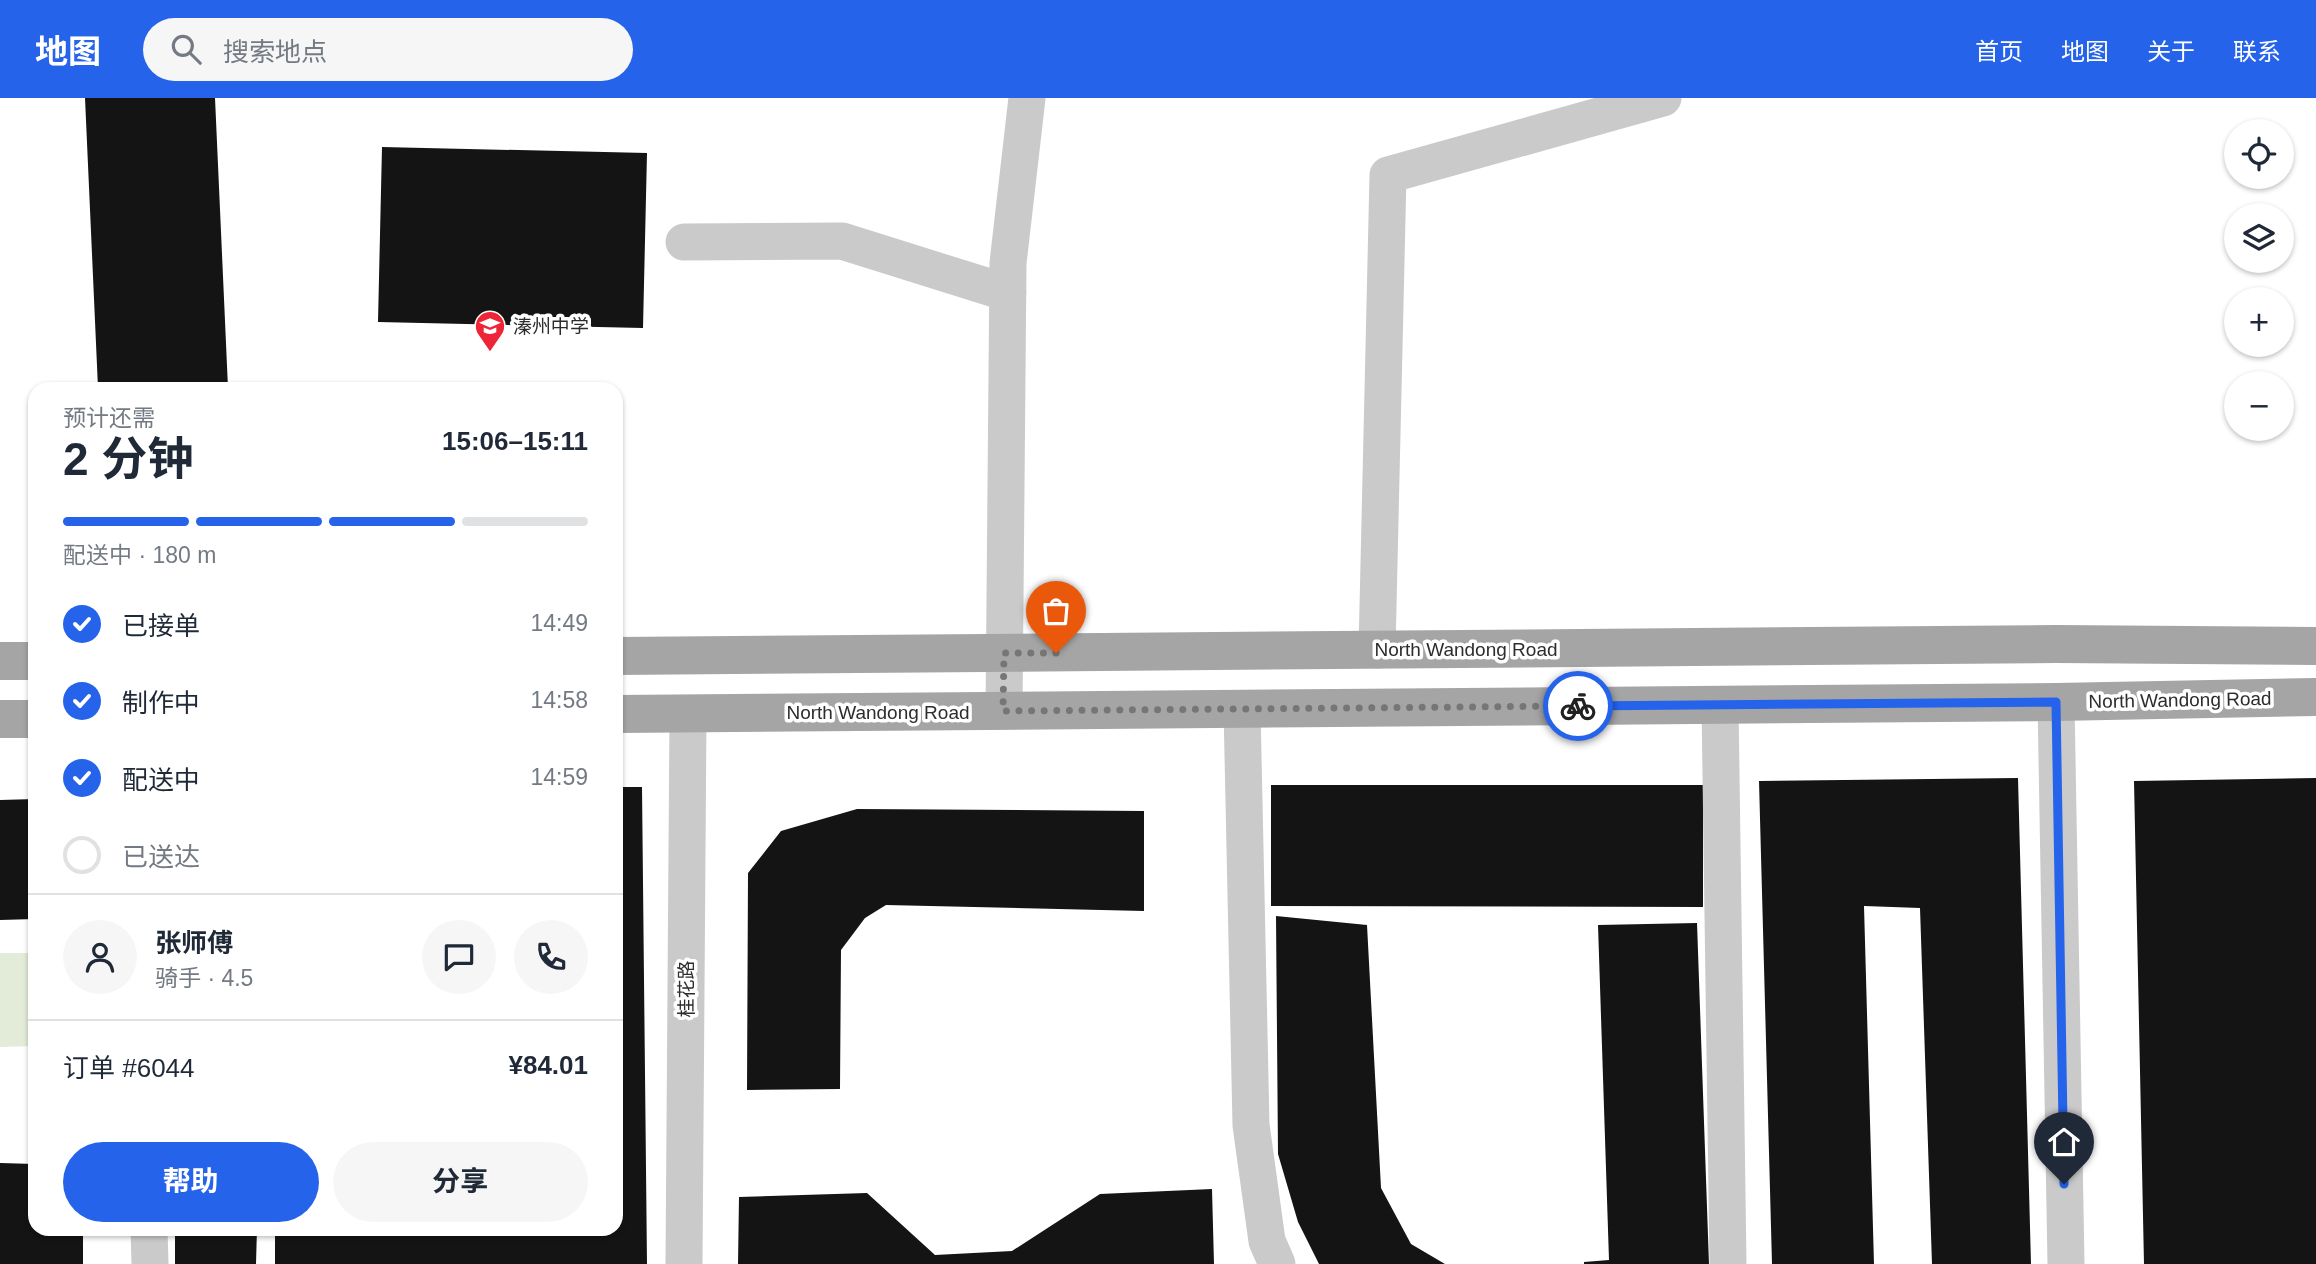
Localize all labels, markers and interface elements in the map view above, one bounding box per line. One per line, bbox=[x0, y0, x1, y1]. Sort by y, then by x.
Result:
search box bbox=[143, 18, 633, 81]
icon: search bbox=[167, 30, 205, 68]
text: 地图 bbox=[35, 33, 101, 70]
text: 搜索地点 bbox=[223, 37, 327, 67]
text: 首页 bbox=[1975, 38, 2023, 65]
text: 地图 bbox=[2061, 38, 2109, 65]
text: 关于 bbox=[2147, 38, 2195, 65]
text: 联系 bbox=[2233, 38, 2281, 65]
map controls bbox=[2224, 119, 2294, 441]
button: locate bbox=[2224, 119, 2294, 189]
button: layers bbox=[2224, 203, 2294, 273]
button: + bbox=[2224, 287, 2294, 357]
school or university icon: 溱州中学 bbox=[473, 309, 507, 353]
place label: 溱州中学 bbox=[513, 316, 589, 337]
button: − bbox=[2224, 371, 2294, 441]
text: 预计还需 bbox=[63, 405, 155, 431]
text: 15:06–15:11 bbox=[442, 426, 588, 456]
text: 2 分钟 bbox=[63, 433, 193, 485]
text: 配送中 · 180 m bbox=[63, 542, 216, 568]
pin bbox=[1026, 581, 1086, 653]
icon: bag bbox=[1037, 592, 1075, 630]
icon: check bbox=[63, 605, 101, 643]
text: 14:49 bbox=[530, 610, 588, 636]
text: 已接单 bbox=[122, 611, 200, 641]
street label: North Wandong Road bbox=[1374, 639, 1558, 660]
courier bbox=[1543, 671, 1613, 741]
icon: check bbox=[63, 682, 101, 720]
text: 14:58 bbox=[530, 687, 588, 713]
icon: bike bbox=[1559, 687, 1597, 725]
text: 制作中 bbox=[122, 688, 200, 718]
street label: North Wandong Road bbox=[2088, 688, 2272, 712]
street label: North Wandong Road bbox=[786, 702, 970, 723]
icon: check bbox=[63, 759, 101, 797]
text: 14:59 bbox=[530, 764, 588, 790]
text: 配送中 bbox=[122, 765, 200, 795]
text: 已送达 bbox=[122, 842, 200, 872]
button: person bbox=[63, 920, 137, 994]
button: chat bbox=[422, 920, 496, 994]
button: phone bbox=[514, 920, 588, 994]
text: 张师傅 bbox=[155, 928, 233, 958]
street label: 桂花路 bbox=[676, 960, 697, 1018]
text: 骑手 · 4.5 bbox=[155, 965, 253, 991]
text: ¥84.01 bbox=[508, 1050, 588, 1080]
text: 订单 #6044 bbox=[63, 1053, 195, 1083]
pin bbox=[2034, 1112, 2094, 1184]
icon: home bbox=[2045, 1123, 2083, 1161]
button: 帮助 bbox=[63, 1142, 319, 1222]
button: 分享 bbox=[333, 1142, 588, 1222]

